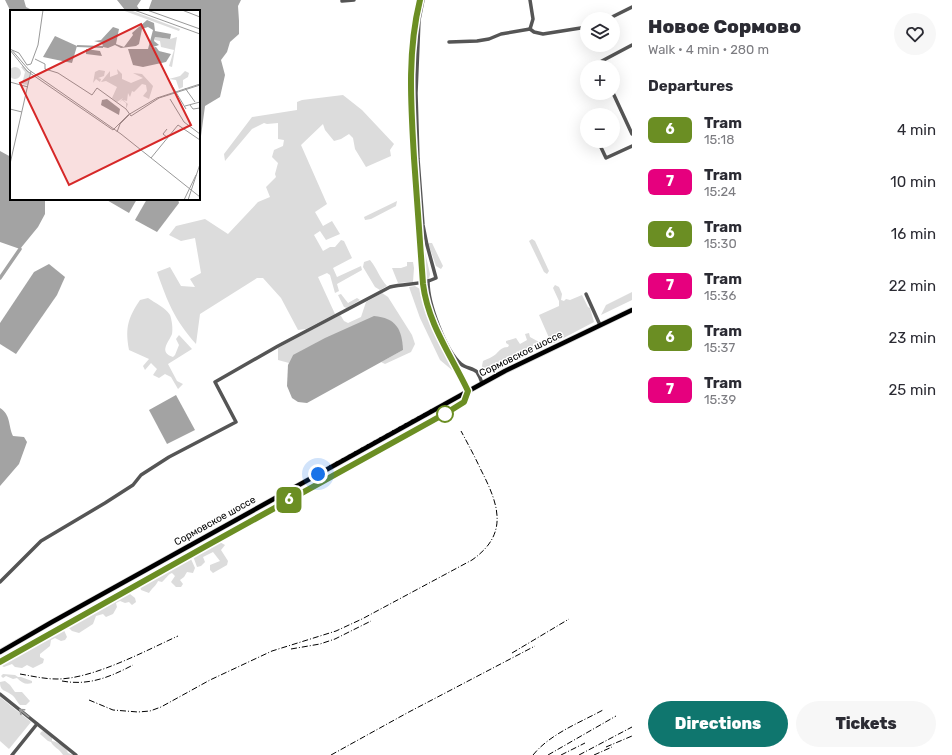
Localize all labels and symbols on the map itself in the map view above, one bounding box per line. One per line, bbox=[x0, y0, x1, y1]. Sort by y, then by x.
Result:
inset map bbox=[10, 10, 200, 200]
street label: Сормовское шоссе bbox=[477, 328, 565, 379]
unlabelled marker bbox=[436, 405, 454, 423]
your location bbox=[308, 464, 328, 484]
line badge: 6 bbox=[276, 487, 302, 513]
street label: Сормовское шоссе bbox=[172, 493, 258, 548]
one-way arrow bbox=[18, 709, 29, 718]

